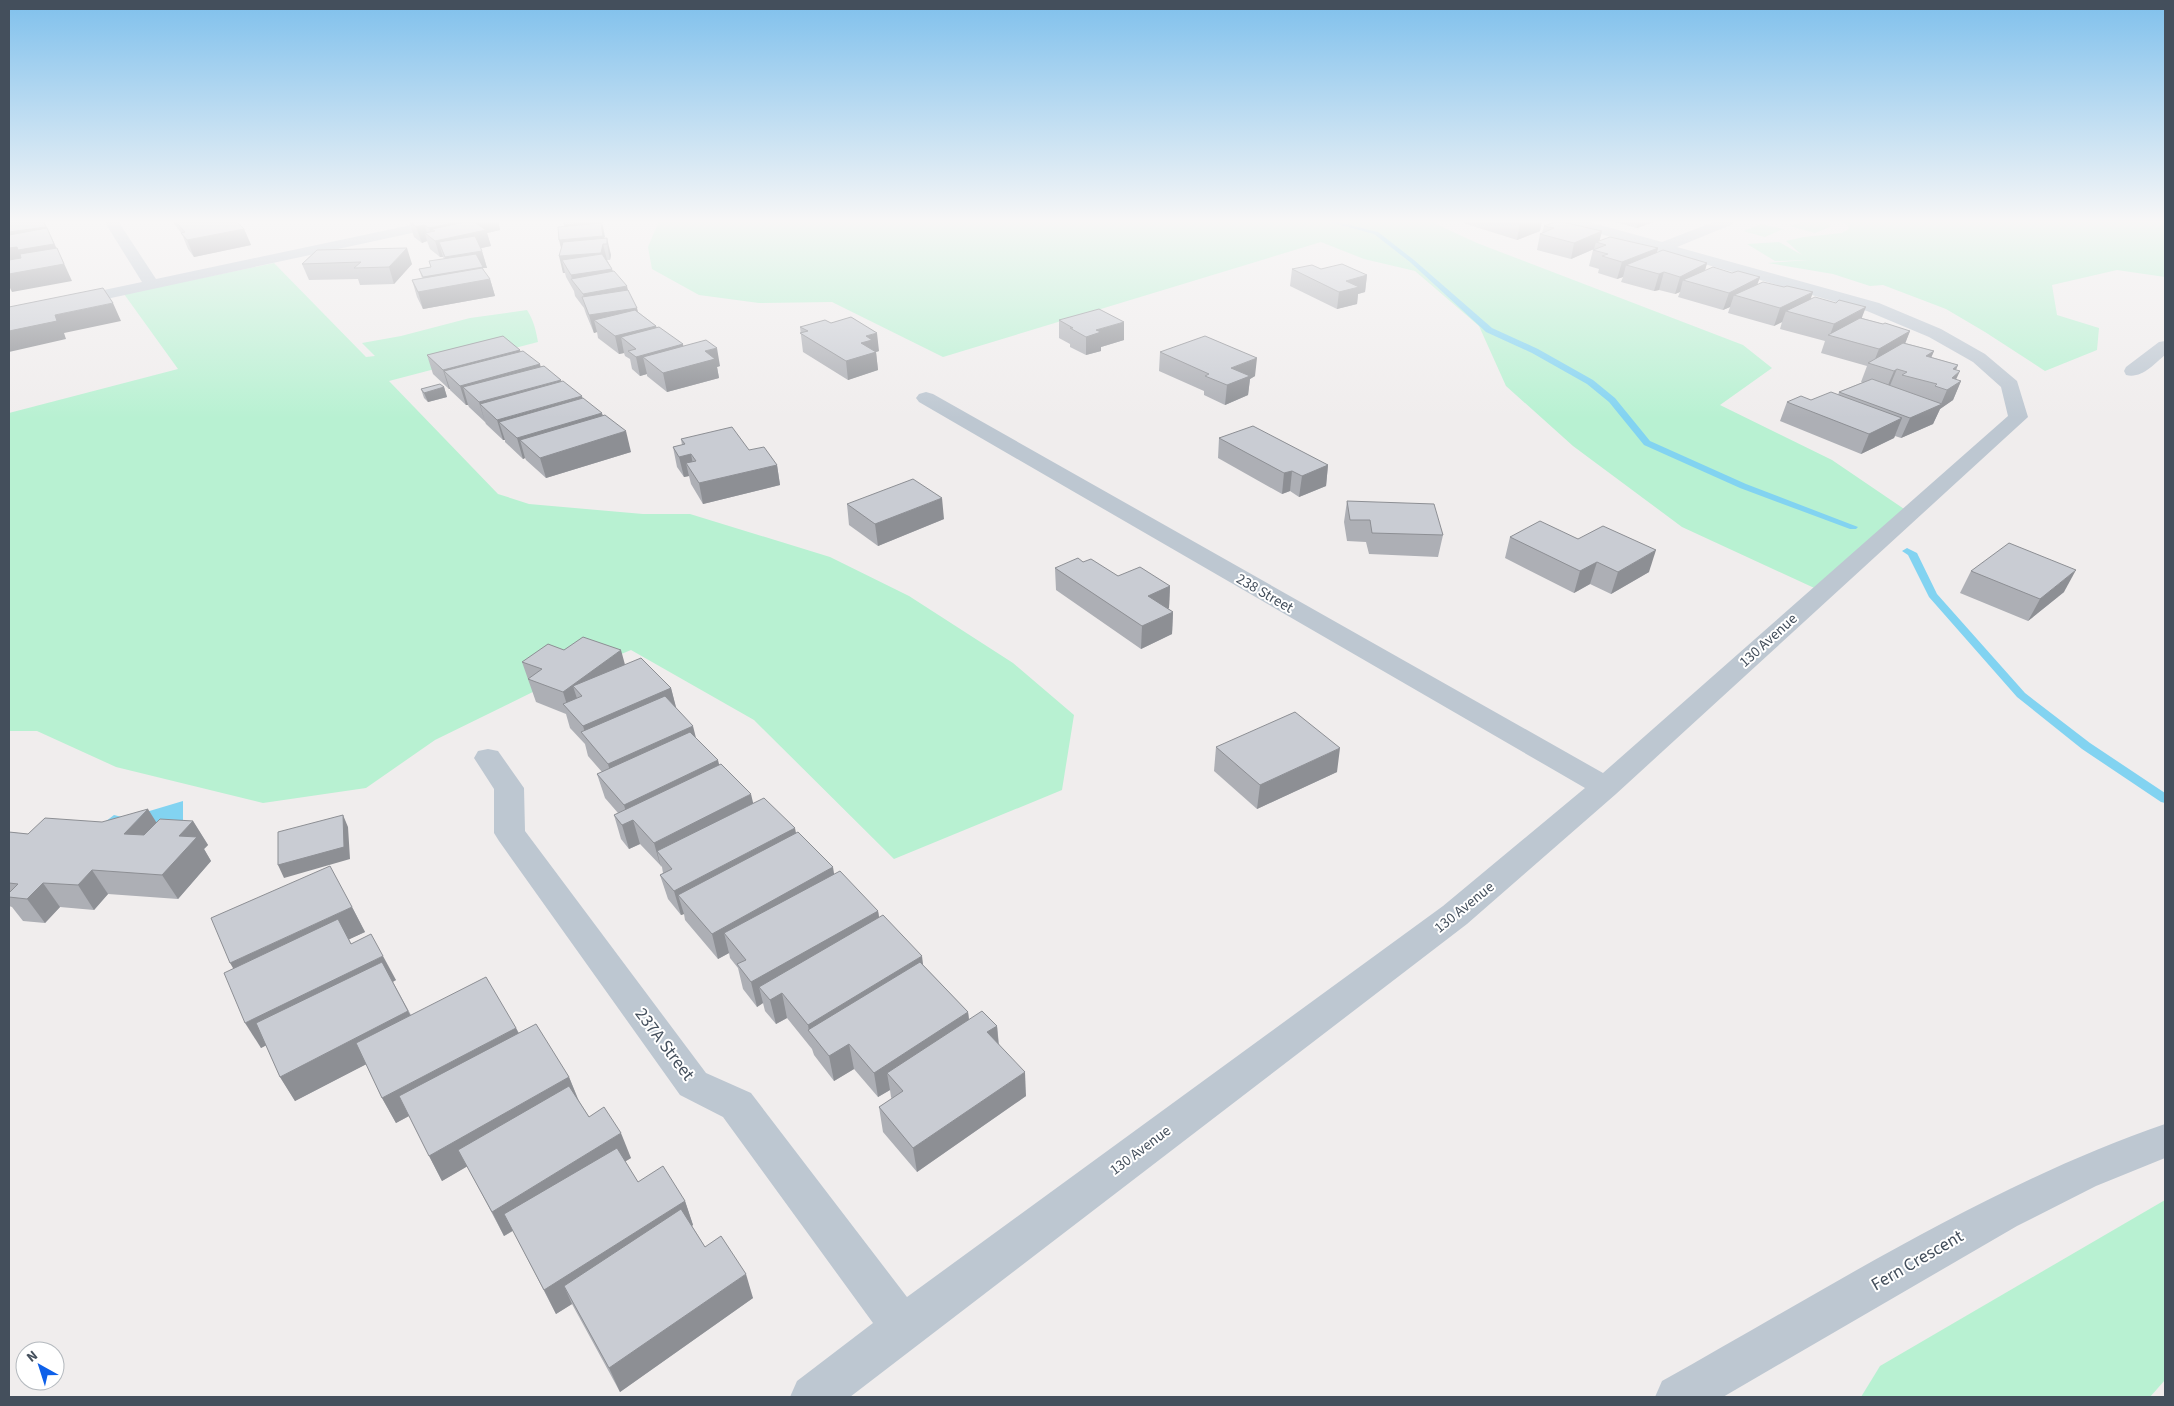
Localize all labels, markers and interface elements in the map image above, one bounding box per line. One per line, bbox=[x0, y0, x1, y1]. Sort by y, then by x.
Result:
street label: 238 Street bbox=[1232, 569, 1297, 618]
street label: 130 Avenue bbox=[1735, 609, 1802, 672]
street label: 130 Avenue bbox=[1430, 877, 1499, 938]
street label: 237A Street bbox=[629, 1003, 700, 1086]
street label: 130 Avenue bbox=[1105, 1120, 1175, 1180]
street label: Fern Crescent bbox=[1867, 1224, 1968, 1297]
north arrow bbox=[15, 1341, 65, 1391]
text: N bbox=[23, 1346, 42, 1367]

